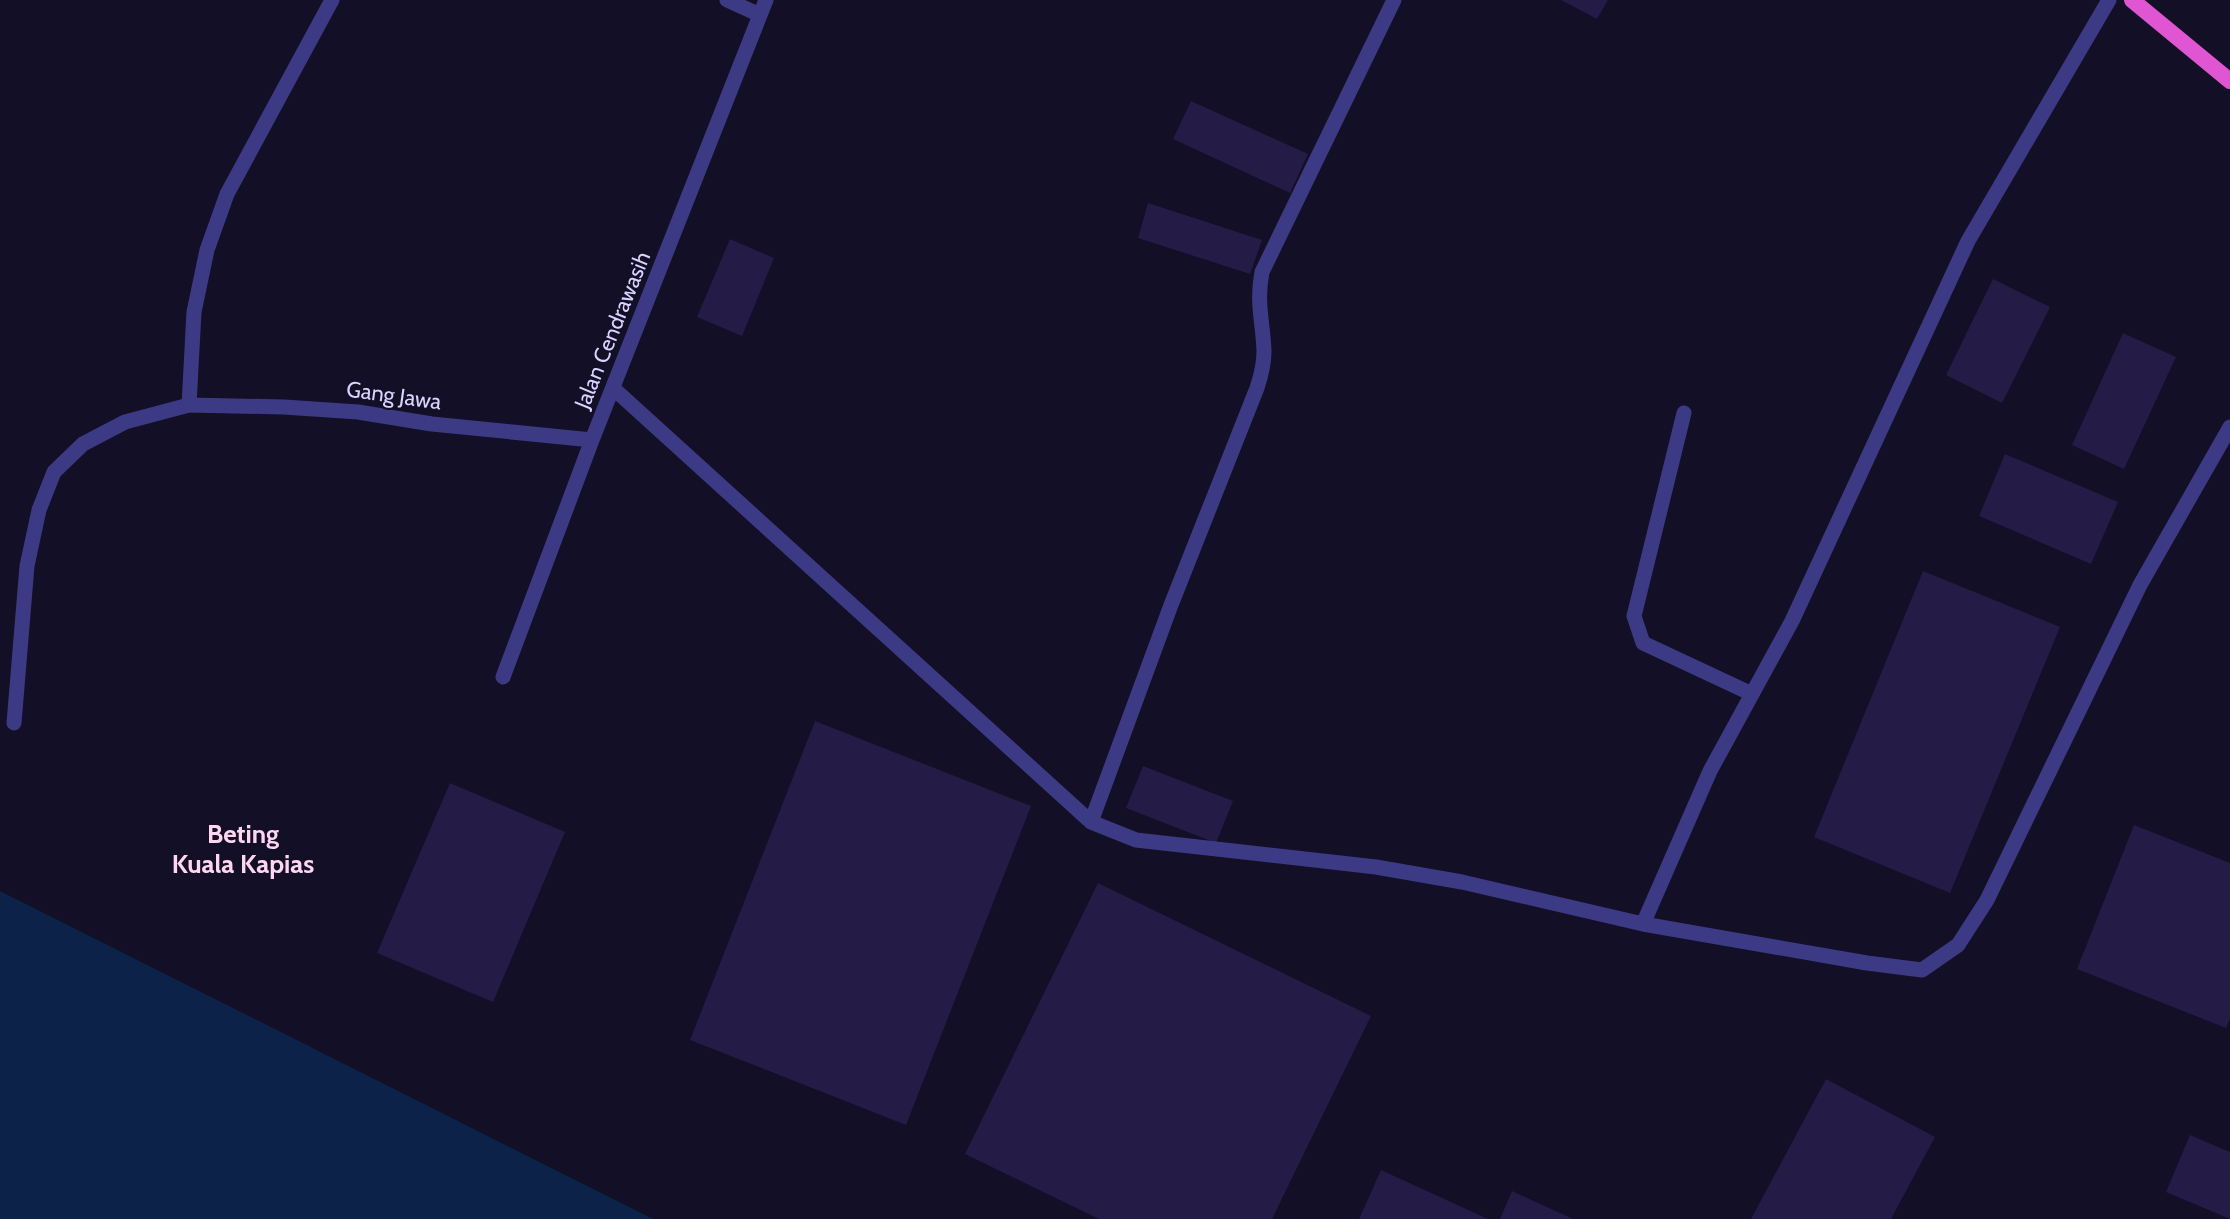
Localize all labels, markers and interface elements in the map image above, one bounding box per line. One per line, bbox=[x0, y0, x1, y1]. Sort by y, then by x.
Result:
street label: Jalan Cendrawasih bbox=[568, 248, 656, 414]
street label: Gang Jawa bbox=[345, 375, 444, 416]
district label: Beting Kuala Kapias bbox=[172, 818, 314, 880]

